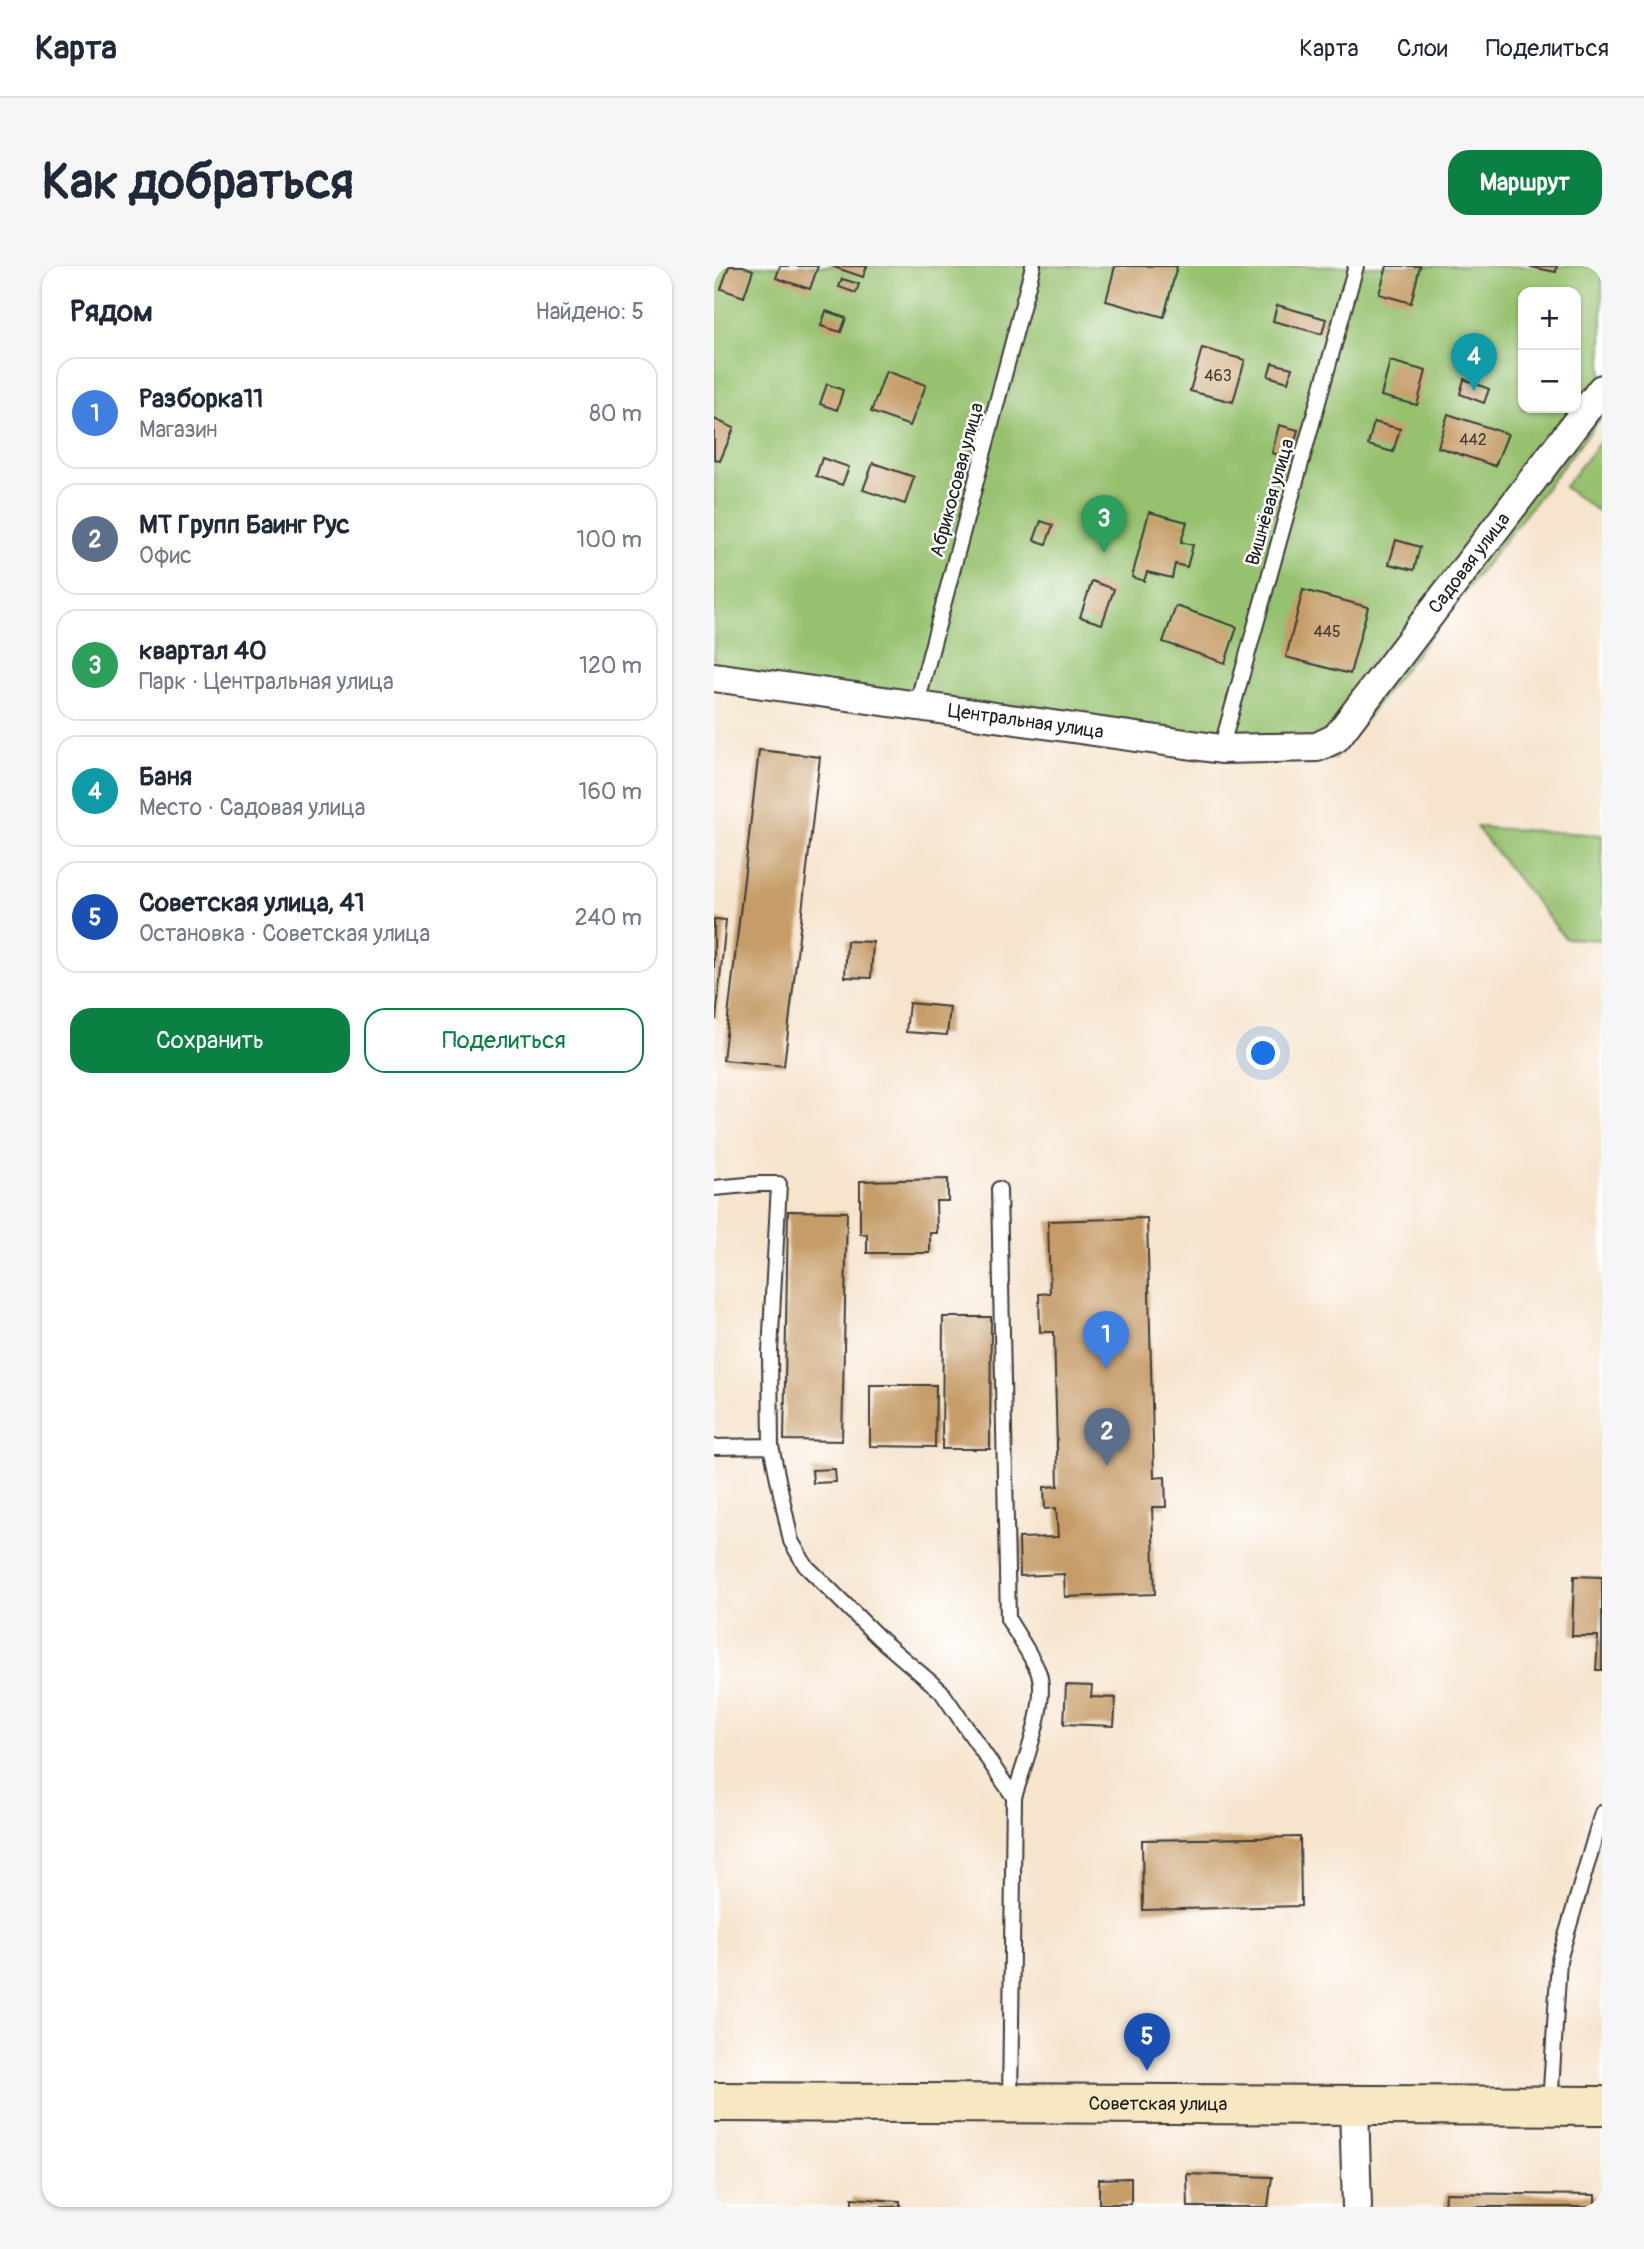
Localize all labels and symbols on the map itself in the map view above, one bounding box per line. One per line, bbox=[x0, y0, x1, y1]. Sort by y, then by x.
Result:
pin: 4 bbox=[1451, 333, 1497, 391]
house number: 463 bbox=[1204, 366, 1232, 386]
street label: Абрикосовая улица bbox=[925, 400, 989, 560]
house number: 442 bbox=[1459, 430, 1487, 450]
street label: Вишнёвая улица bbox=[1240, 436, 1300, 568]
pin: 3 bbox=[1081, 495, 1127, 553]
street label: Садовая улица bbox=[1423, 508, 1516, 618]
house number: 445 bbox=[1313, 622, 1341, 642]
street label: Центральная улица bbox=[946, 698, 1106, 744]
your location bbox=[1246, 1036, 1280, 1070]
pin: 1 bbox=[1083, 1311, 1129, 1369]
pin: 2 bbox=[1084, 1408, 1130, 1466]
pin: 5 bbox=[1124, 2013, 1170, 2071]
street label: Советская улица bbox=[1088, 2092, 1228, 2116]

